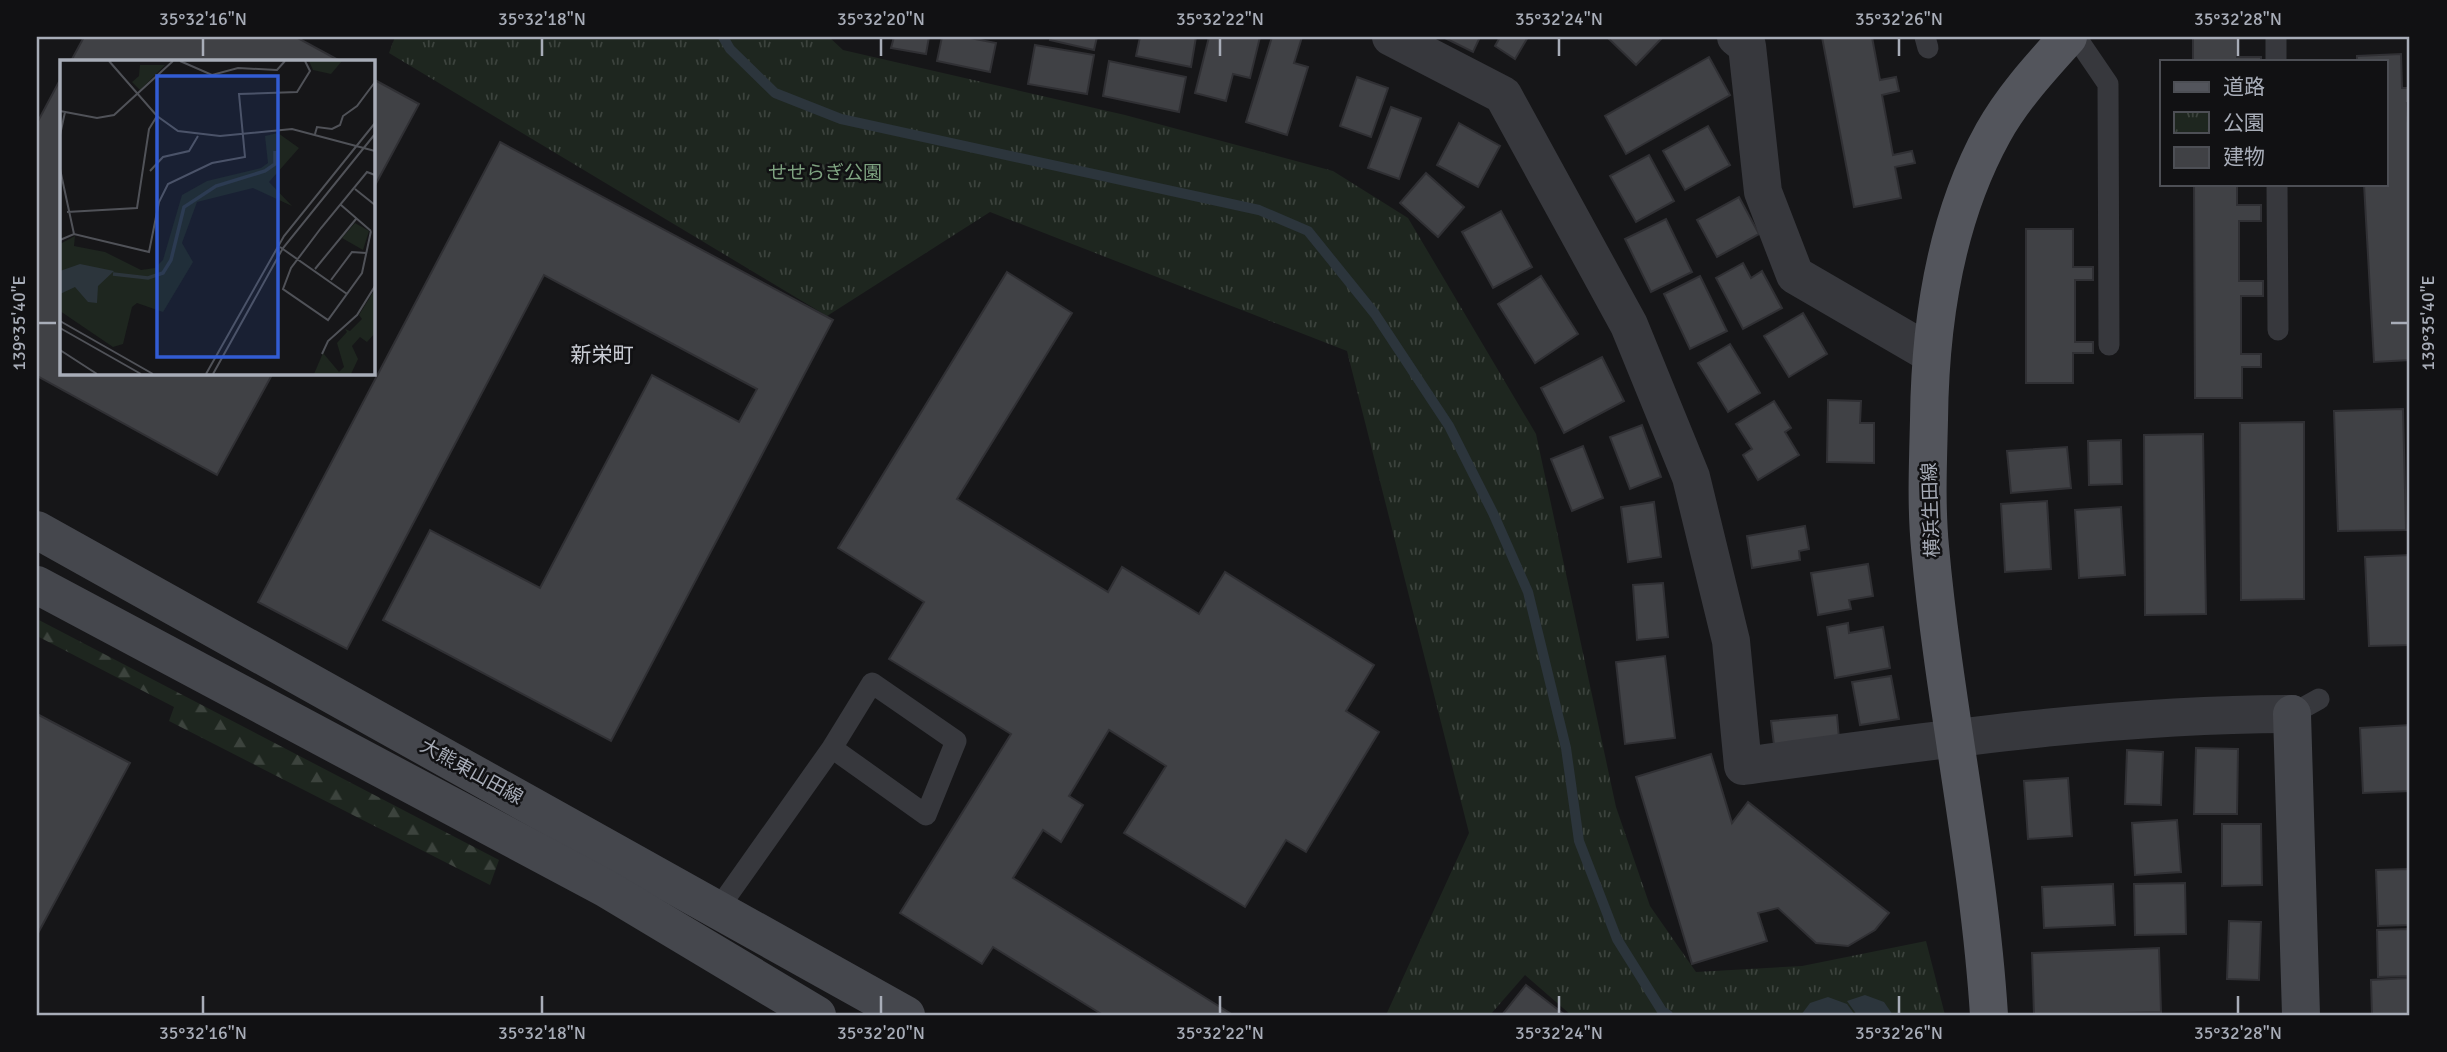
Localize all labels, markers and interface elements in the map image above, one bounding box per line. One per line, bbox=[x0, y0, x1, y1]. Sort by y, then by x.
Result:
text: 35°32'16"N bbox=[159, 8, 247, 30]
text: 35°32'18"N bbox=[498, 8, 586, 30]
text: 35°32'20"N bbox=[837, 8, 925, 30]
text: 35°32'22"N bbox=[1176, 8, 1264, 30]
text: 35°32'24"N bbox=[1515, 8, 1603, 30]
text: 35°32'26"N bbox=[1855, 8, 1943, 30]
text: 35°32'28"N bbox=[2194, 8, 2282, 30]
inset map bbox=[60, 60, 374, 374]
legend bbox=[2160, 60, 2388, 186]
text: 道路 bbox=[2223, 74, 2265, 100]
text: 公園 bbox=[2223, 110, 2265, 136]
text: 建物 bbox=[2223, 144, 2265, 170]
park label: せせらぎ公園 bbox=[768, 161, 882, 185]
text: 139°35'40"E bbox=[8, 275, 30, 371]
text: 139°35'40"E bbox=[2417, 275, 2439, 371]
district label: 新栄町 bbox=[571, 342, 634, 368]
street label: 横浜生田線 bbox=[1917, 462, 1945, 558]
street label: 大熊東山田線 bbox=[416, 734, 527, 810]
text: 35°32'16"N bbox=[159, 1022, 247, 1044]
text: 35°32'18"N bbox=[498, 1022, 586, 1044]
text: 35°32'20"N bbox=[837, 1022, 925, 1044]
text: 35°32'22"N bbox=[1176, 1022, 1264, 1044]
text: 35°32'24"N bbox=[1515, 1022, 1603, 1044]
text: 35°32'26"N bbox=[1855, 1022, 1943, 1044]
text: 35°32'28"N bbox=[2194, 1022, 2282, 1044]

